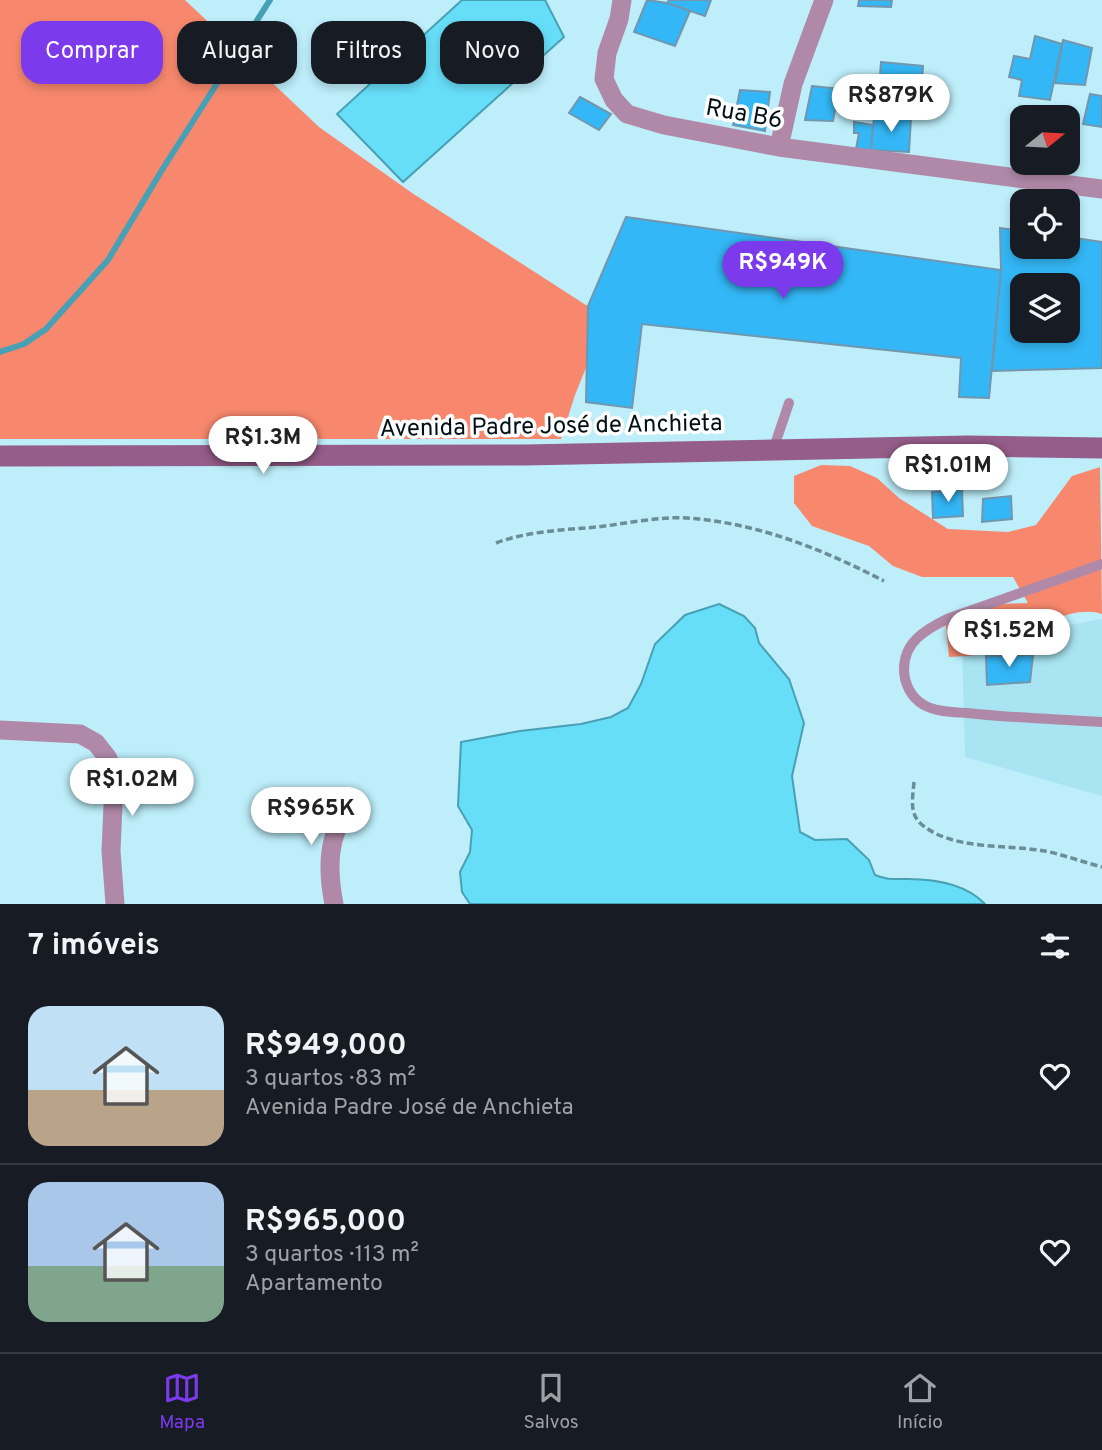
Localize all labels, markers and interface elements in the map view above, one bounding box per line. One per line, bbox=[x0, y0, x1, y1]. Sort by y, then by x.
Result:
chip: Comprar bbox=[21, 21, 163, 84]
chip: Alugar bbox=[177, 21, 297, 84]
chip: Filtros bbox=[311, 21, 426, 84]
chip: Novo bbox=[440, 21, 544, 84]
pin: R$879K bbox=[834, 74, 948, 134]
text: R$879K bbox=[848, 82, 934, 111]
street label: Rua B6 bbox=[703, 93, 785, 137]
north arrow bbox=[1010, 105, 1080, 175]
map controls bbox=[1010, 105, 1080, 343]
button: locate bbox=[1010, 189, 1080, 259]
pin: R$949K bbox=[726, 242, 840, 301]
text: R$949K bbox=[738, 249, 828, 278]
button: layers bbox=[1010, 273, 1080, 343]
street label: Avenida Padre José de Anchieta bbox=[379, 409, 723, 445]
pin: R$1.3M bbox=[206, 416, 320, 476]
text: R$1.3M bbox=[225, 424, 301, 453]
pin: R$1.01M bbox=[883, 444, 1013, 504]
text: R$1.01M bbox=[904, 452, 992, 481]
pin: R$1.52M bbox=[944, 610, 1074, 669]
text: R$1.52M bbox=[963, 617, 1055, 646]
pin: R$1.02M bbox=[67, 758, 197, 818]
text: R$1.02M bbox=[86, 766, 178, 795]
pin: R$965K bbox=[254, 788, 368, 847]
text: R$965K bbox=[267, 795, 355, 824]
icon: filters bbox=[1036, 927, 1074, 965]
text: 7 imóveis bbox=[28, 928, 160, 965]
text: R$949,000 bbox=[245, 1028, 407, 1065]
icon: home bbox=[84, 1034, 168, 1118]
icon: heart bbox=[1036, 1057, 1074, 1095]
text: 3 quartos · 83 m² bbox=[245, 1065, 416, 1094]
text: Avenida Padre José de Anchieta bbox=[245, 1094, 574, 1123]
text: R$965,000 bbox=[245, 1204, 406, 1241]
icon: home bbox=[84, 1210, 168, 1294]
icon: heart bbox=[1036, 1233, 1074, 1271]
text: 3 quartos · 113 m² bbox=[245, 1241, 419, 1270]
text: Apartamento bbox=[245, 1270, 383, 1299]
tab: Mapa bbox=[159, 1369, 205, 1435]
tab: Salvos bbox=[523, 1369, 579, 1435]
tab: Início bbox=[897, 1369, 943, 1435]

